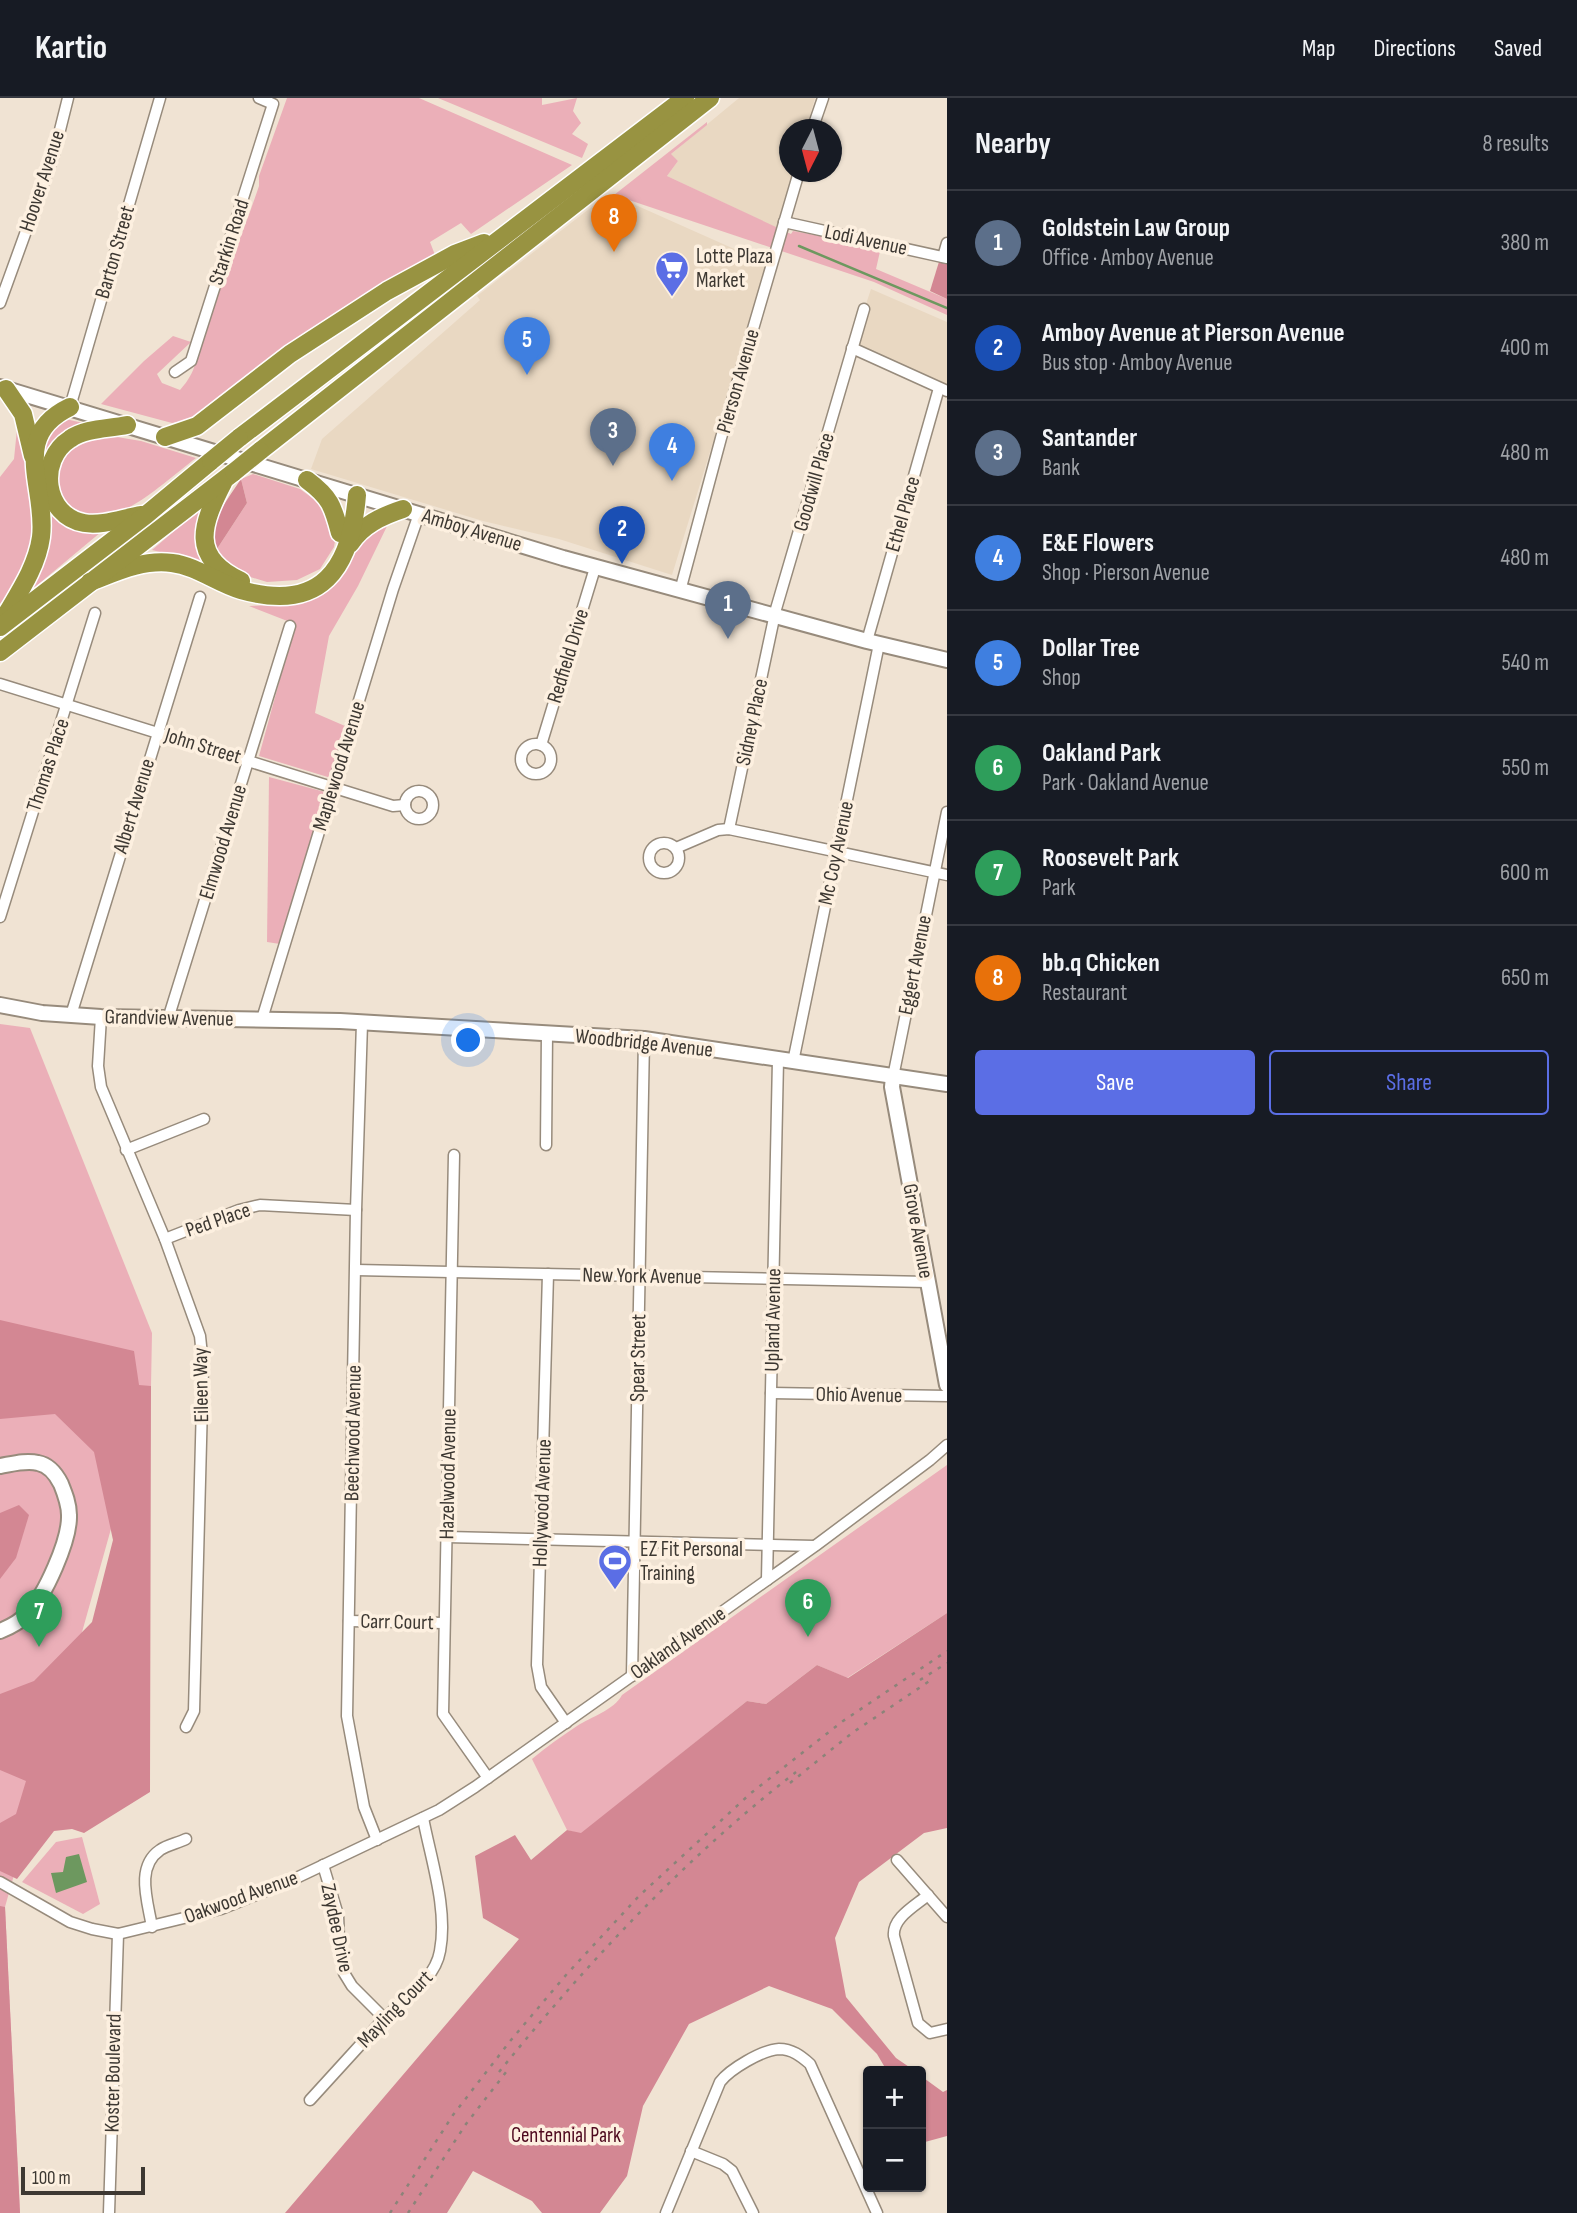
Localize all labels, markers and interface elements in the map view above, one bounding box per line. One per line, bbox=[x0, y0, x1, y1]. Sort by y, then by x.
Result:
text: Kartio bbox=[35, 28, 107, 68]
text: Map bbox=[1302, 34, 1335, 63]
text: Directions bbox=[1373, 34, 1456, 63]
text: Saved bbox=[1494, 34, 1542, 63]
north arrow bbox=[779, 119, 842, 182]
text: Nearby bbox=[975, 126, 1051, 162]
street label: Hoover Avenue bbox=[14, 127, 70, 235]
text: 8 results bbox=[1483, 130, 1549, 158]
pin: 8 bbox=[591, 194, 637, 252]
street label: Starkin Road bbox=[203, 196, 255, 288]
street label: Barton Street bbox=[90, 203, 140, 301]
text: Goldstein Law Group bbox=[1042, 213, 1230, 244]
street label: Lodi Avenue bbox=[823, 219, 909, 261]
text: 1 bbox=[993, 229, 1003, 257]
text: 380 m bbox=[1501, 229, 1549, 257]
place label: Lotte Plaza Market bbox=[696, 244, 773, 293]
text: Office · Amboy Avenue bbox=[1042, 244, 1214, 272]
supermarket icon: Lotte Plaza Market bbox=[653, 249, 691, 298]
pin: 5 bbox=[504, 317, 550, 375]
text: Amboy Avenue at Pierson Avenue bbox=[1042, 318, 1345, 349]
street label: Pierson Avenue bbox=[711, 326, 765, 436]
text: 2 bbox=[993, 334, 1003, 362]
text: 400 m bbox=[1500, 334, 1549, 362]
text: Bus stop · Amboy Avenue bbox=[1042, 349, 1233, 377]
pin: 3 bbox=[590, 408, 636, 466]
pin: 4 bbox=[649, 423, 695, 481]
text: Santander bbox=[1042, 423, 1137, 454]
street label: Goodwill Place bbox=[788, 430, 840, 534]
text: 3 bbox=[993, 439, 1003, 467]
text: 480 m bbox=[1501, 439, 1549, 467]
text: Bank bbox=[1042, 454, 1080, 482]
street label: Ethel Place bbox=[880, 473, 926, 555]
street label: Amboy Avenue bbox=[418, 503, 525, 557]
pin: 2 bbox=[599, 506, 645, 564]
text: E&E Flowers bbox=[1042, 528, 1154, 559]
text: 4 bbox=[993, 544, 1003, 572]
text: 480 m bbox=[1501, 544, 1549, 572]
text: Shop · Pierson Avenue bbox=[1042, 559, 1210, 587]
pin: 1 bbox=[705, 581, 751, 639]
street label: Redfield Drive bbox=[542, 606, 594, 706]
text: Dollar Tree bbox=[1042, 633, 1140, 664]
text: 5 bbox=[993, 649, 1003, 677]
text: 540 m bbox=[1501, 649, 1549, 677]
text: Shop bbox=[1042, 664, 1081, 692]
street label: Sidney Place bbox=[731, 676, 773, 768]
street label: Maplewood Avenue bbox=[307, 698, 371, 834]
street label: Thomas Place bbox=[21, 715, 75, 815]
street label: John Street bbox=[161, 722, 244, 769]
text: Oakland Park bbox=[1042, 738, 1161, 769]
text: 6 bbox=[993, 754, 1003, 782]
text: 550 m bbox=[1502, 754, 1549, 782]
street label: Albert Avenue bbox=[107, 756, 160, 857]
text: Park · Oakland Avenue bbox=[1042, 769, 1209, 797]
street label: Elmwood Avenue bbox=[194, 782, 252, 902]
street label: Mc Coy Avenue bbox=[813, 799, 859, 907]
text: Roosevelt Park bbox=[1042, 843, 1179, 874]
text: 7 bbox=[993, 859, 1003, 887]
text: 600 m bbox=[1500, 859, 1549, 887]
text: Park bbox=[1042, 874, 1076, 902]
street label: Eggert Avenue bbox=[893, 913, 937, 1017]
text: bb.q Chicken bbox=[1042, 948, 1160, 979]
text: 8 bbox=[993, 964, 1003, 992]
text: 650 m bbox=[1501, 964, 1549, 992]
text: Restaurant bbox=[1042, 979, 1127, 1007]
street label: Grandview Avenue bbox=[104, 1004, 234, 1032]
your location bbox=[451, 1023, 485, 1057]
street label: Woodbridge Avenue bbox=[574, 1023, 714, 1063]
button: Save bbox=[975, 1050, 1255, 1115]
button: Share bbox=[1269, 1050, 1549, 1115]
street label: Grove Avenue bbox=[897, 1182, 939, 1280]
street label: Ped Place bbox=[182, 1197, 254, 1243]
street label: New York Avenue bbox=[582, 1262, 702, 1290]
street label: Upland Avenue bbox=[760, 1268, 786, 1372]
street label: Spear Street bbox=[625, 1314, 651, 1402]
street label: Eileen Way bbox=[188, 1347, 214, 1423]
street label: Beechwood Avenue bbox=[339, 1365, 367, 1501]
street label: Ohio Avenue bbox=[815, 1382, 903, 1408]
street label: Hazelwood Avenue bbox=[434, 1408, 462, 1540]
street label: Hollywood Avenue bbox=[527, 1439, 557, 1567]
place label: EZ Fit Personal Training bbox=[640, 1537, 743, 1586]
sports icon: EZ Fit Personal Training bbox=[596, 1542, 634, 1591]
pin: 6 bbox=[785, 1579, 831, 1637]
pin: 7 bbox=[16, 1589, 62, 1647]
street label: Oakland Avenue bbox=[625, 1601, 731, 1685]
street label: Carr Court bbox=[360, 1609, 434, 1635]
street label: Oakwood Avenue bbox=[181, 1865, 301, 1929]
street label: Zaydee Drive bbox=[315, 1881, 359, 1975]
street label: Mayling Court bbox=[352, 1965, 438, 2053]
street label: Koster Boulevard bbox=[99, 2013, 127, 2133]
map controls bbox=[863, 2066, 926, 2192]
button: + bbox=[863, 2066, 926, 2129]
park label: Centennial Park bbox=[511, 2123, 621, 2148]
button: − bbox=[863, 2129, 926, 2192]
scale bar bbox=[21, 2164, 145, 2196]
text: 100 m bbox=[32, 2167, 71, 2190]

